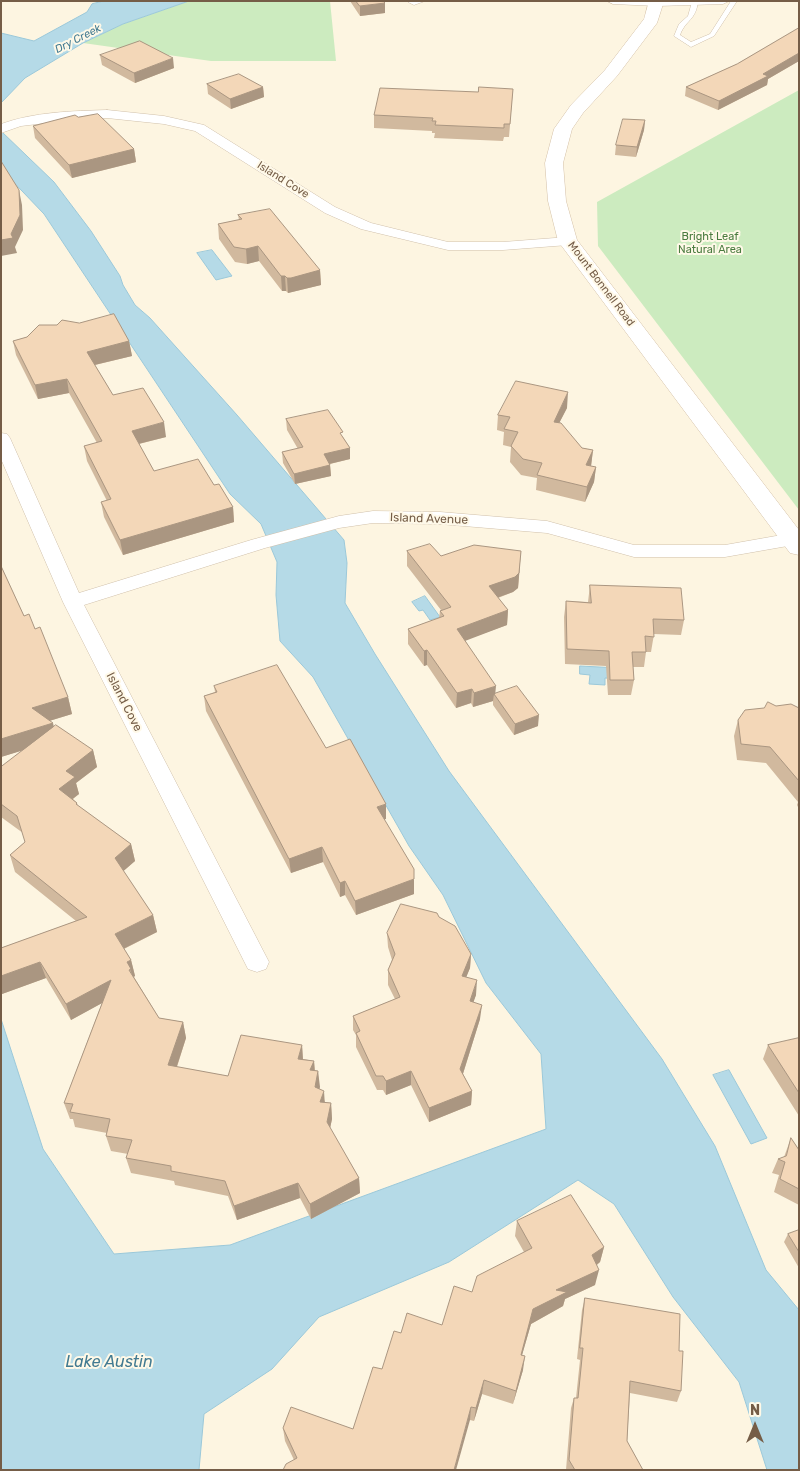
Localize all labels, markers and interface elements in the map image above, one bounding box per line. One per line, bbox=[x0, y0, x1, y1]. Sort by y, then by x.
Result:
water label: Dry Creek bbox=[53, 22, 103, 56]
street label: Island Cove bbox=[255, 159, 311, 201]
park label: Bright Leaf Natural Area bbox=[678, 230, 742, 256]
street label: Mount Bonnell Road bbox=[565, 239, 637, 329]
street label: Island Avenue bbox=[390, 510, 468, 528]
street label: Island Cove bbox=[103, 670, 145, 734]
water label: Lake Austin bbox=[65, 1352, 153, 1372]
north arrow bbox=[730, 1401, 780, 1451]
text: N bbox=[750, 1402, 760, 1419]

